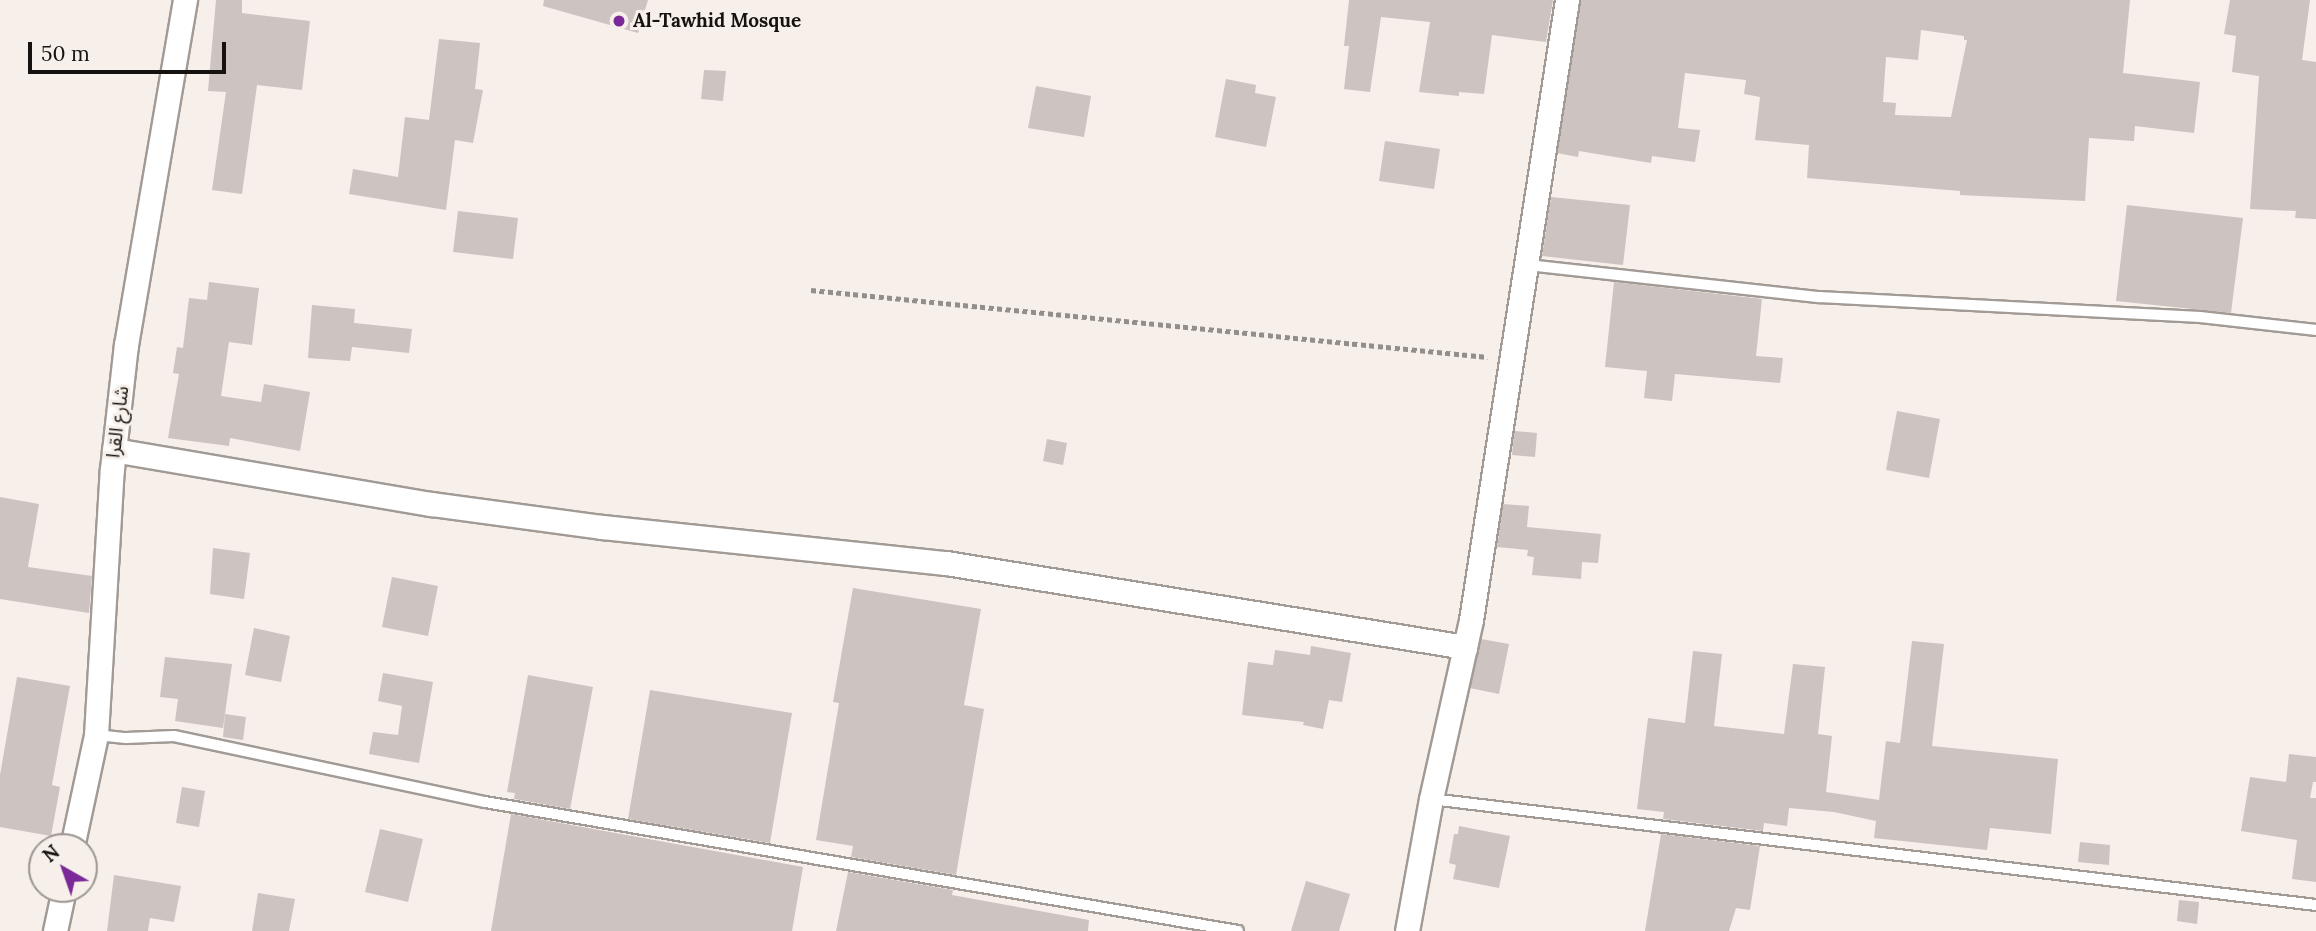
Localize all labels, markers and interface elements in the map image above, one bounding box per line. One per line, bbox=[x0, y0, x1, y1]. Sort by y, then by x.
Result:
place label: Al-Tawhid Mosque bbox=[633, 10, 801, 32]
marker: Al-Tawhid Mosque bbox=[611, 13, 627, 29]
scale bar bbox=[32, 28, 229, 72]
text: 50 m bbox=[41, 40, 90, 67]
street label: شارع القرا bbox=[102, 385, 134, 459]
north arrow bbox=[28, 833, 98, 903]
text: N bbox=[37, 840, 64, 867]

